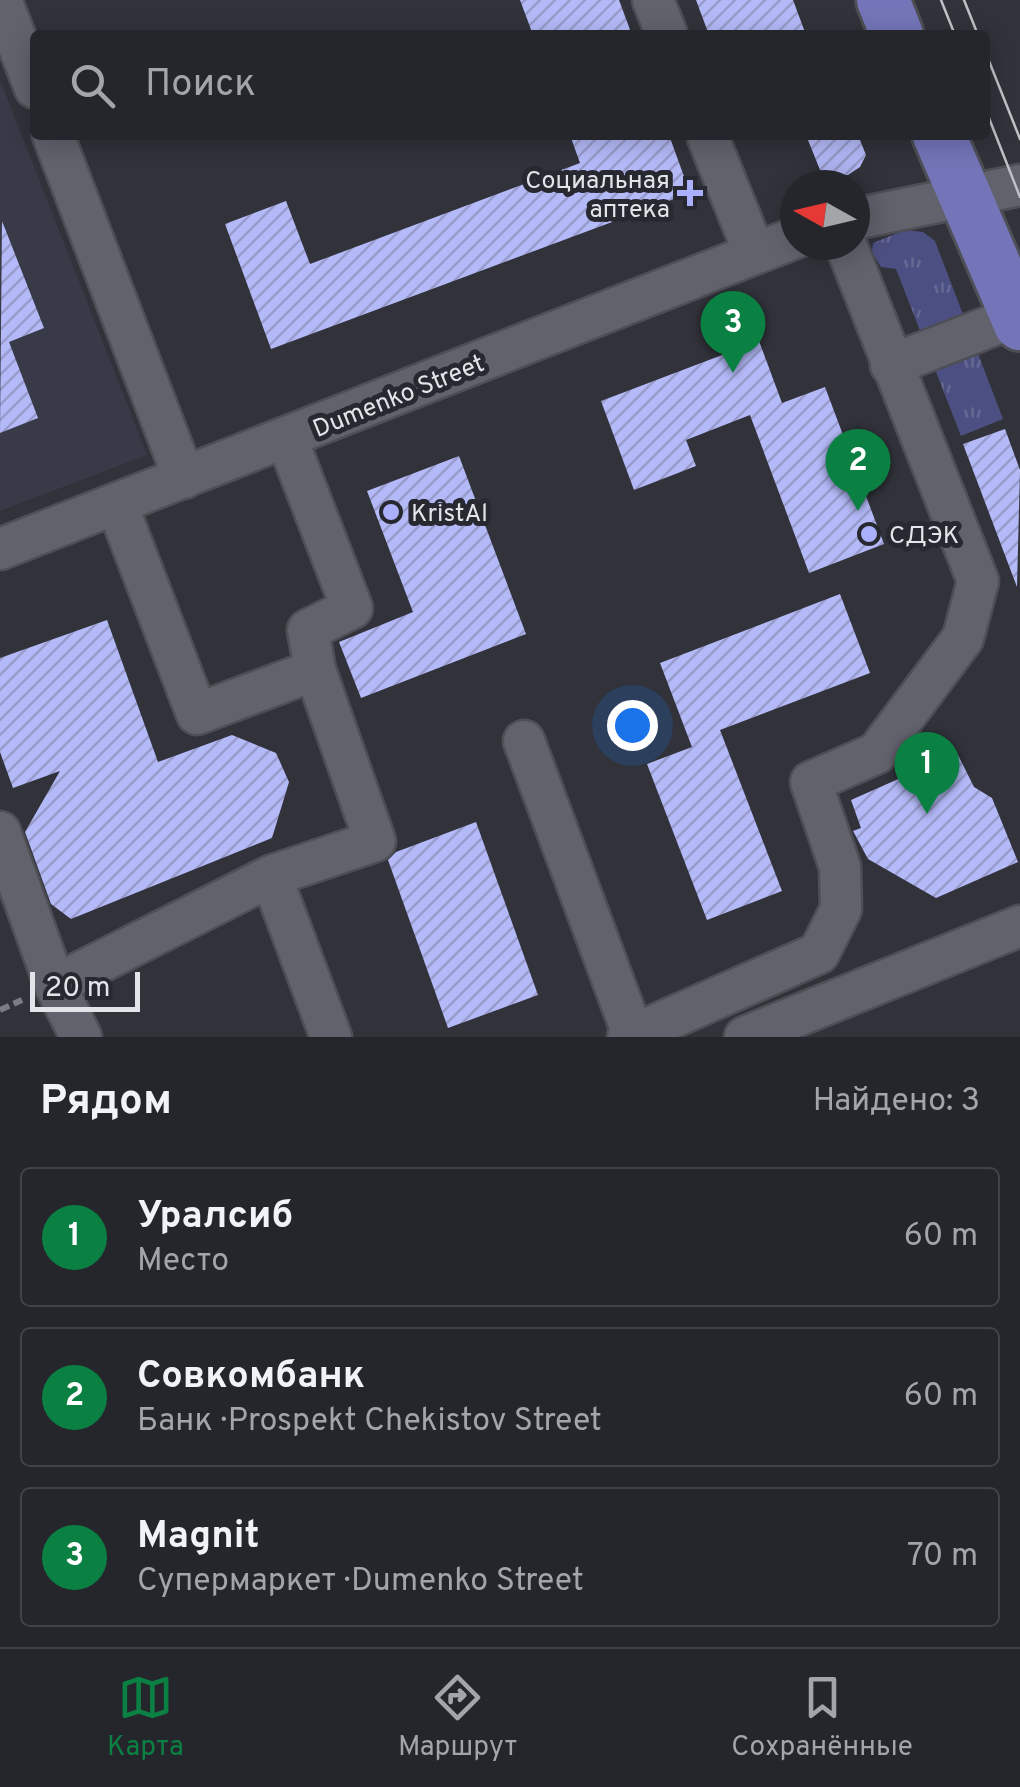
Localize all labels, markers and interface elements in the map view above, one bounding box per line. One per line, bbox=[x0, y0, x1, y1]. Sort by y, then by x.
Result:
search box bbox=[30, 30, 990, 140]
icon: search bbox=[65, 58, 120, 113]
text: Поиск bbox=[145, 61, 256, 110]
place label: Социальная аптека bbox=[525, 166, 670, 227]
north arrow bbox=[780, 170, 870, 260]
marker: Социальная аптека bbox=[679, 182, 701, 204]
pin: 3 bbox=[700, 290, 766, 373]
street label: Dumenko Street bbox=[309, 349, 489, 447]
pin: 2 bbox=[826, 428, 890, 511]
place label: KristAl bbox=[411, 499, 488, 531]
marker: KristAl bbox=[380, 501, 402, 523]
place label: СДЭК bbox=[889, 521, 959, 553]
marker: СДЭК bbox=[858, 523, 880, 545]
your location bbox=[607, 700, 658, 751]
pin: 1 bbox=[894, 732, 960, 814]
scale bar bbox=[30, 967, 140, 1011]
text: 20 m bbox=[45, 971, 110, 1007]
text: Рядом bbox=[40, 1076, 172, 1129]
text: Найдено: 3 bbox=[813, 1082, 980, 1122]
text: Уралсиб bbox=[137, 1193, 293, 1242]
text: 1 bbox=[68, 1217, 81, 1257]
text: 60 m bbox=[904, 1217, 978, 1257]
text: Место bbox=[137, 1242, 229, 1282]
text: Совкомбанк bbox=[137, 1353, 365, 1402]
text: 2 bbox=[65, 1377, 84, 1417]
text: 60 m bbox=[904, 1377, 978, 1417]
text: Банк · Prospekt Chekistov Street bbox=[137, 1402, 602, 1442]
text: Magnit bbox=[137, 1513, 259, 1562]
text: 3 bbox=[65, 1537, 84, 1577]
text: 70 m bbox=[907, 1537, 978, 1577]
text: Супермаркет · Dumenko Street bbox=[137, 1562, 584, 1602]
tab: Карта bbox=[107, 1670, 184, 1766]
tab: Маршрут bbox=[398, 1670, 517, 1766]
tab: Сохранённые bbox=[731, 1670, 913, 1766]

